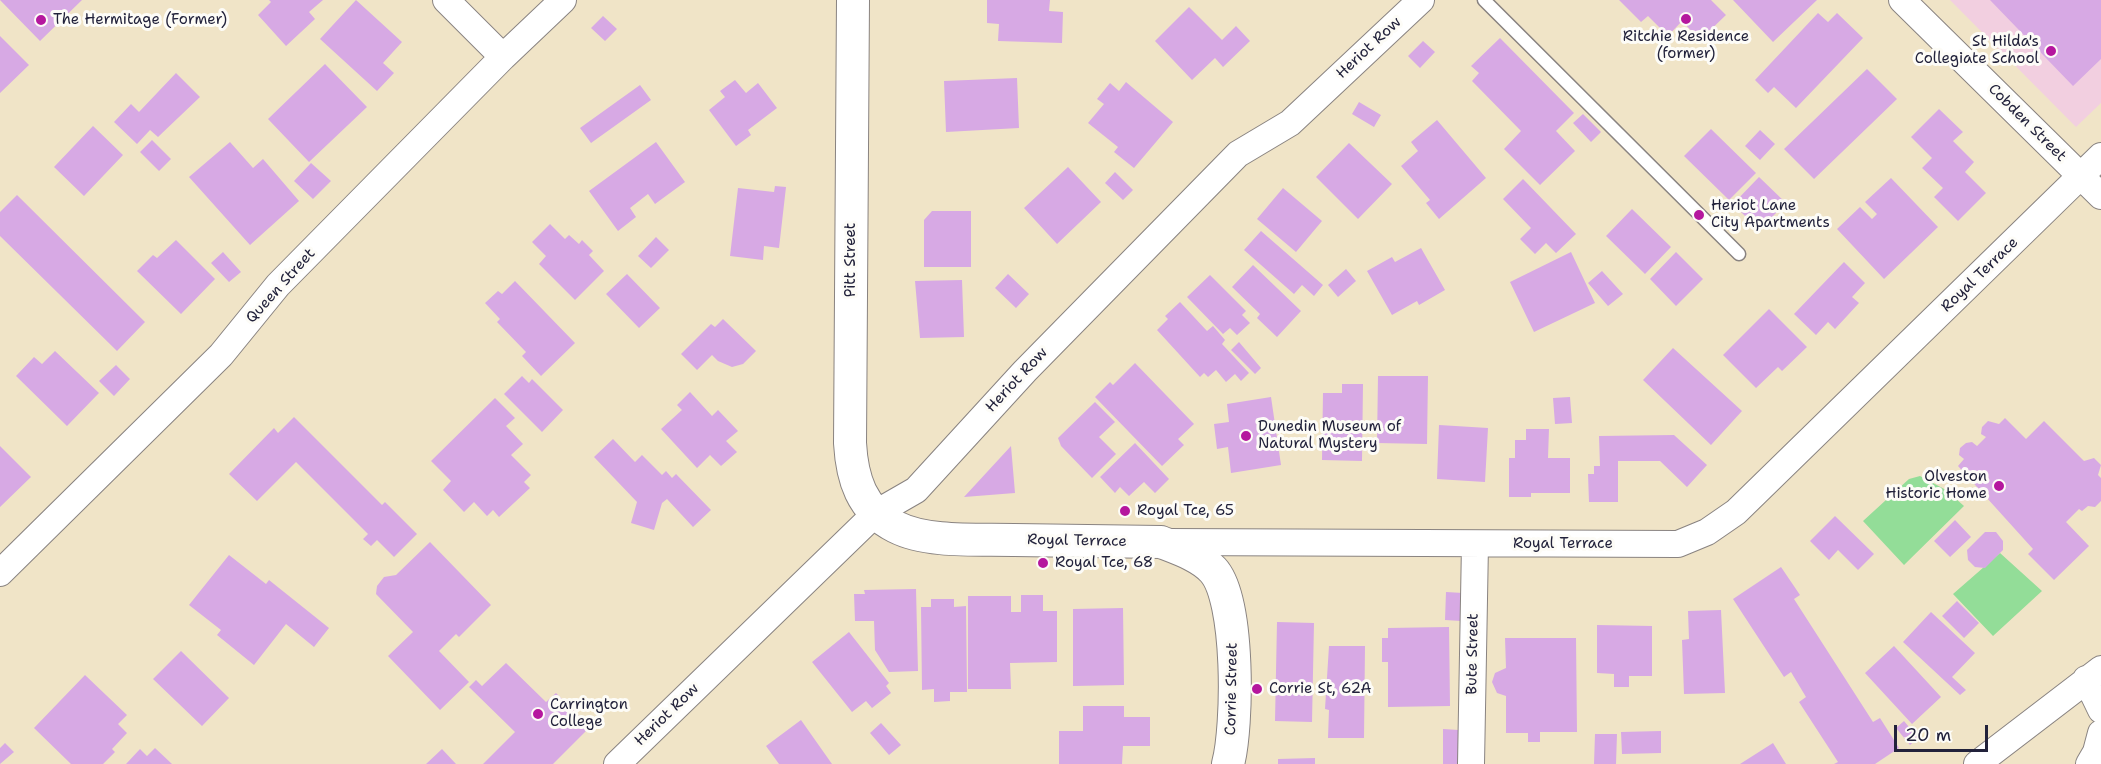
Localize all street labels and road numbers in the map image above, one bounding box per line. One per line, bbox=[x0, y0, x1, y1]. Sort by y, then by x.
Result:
street label: Heriot Row bbox=[1333, 13, 1405, 83]
street label: Cobden Street bbox=[1984, 80, 2070, 166]
street label: Pitt Street bbox=[842, 223, 860, 297]
street label: Royal Terrace bbox=[1938, 234, 2022, 316]
street label: Queen Street bbox=[243, 245, 319, 327]
street label: Heriot Row bbox=[982, 344, 1052, 416]
street label: Royal Terrace bbox=[1027, 531, 1127, 551]
street label: Royal Terrace bbox=[1513, 535, 1613, 553]
street label: Bute Street bbox=[1463, 613, 1483, 695]
street label: Corrie Street bbox=[1222, 642, 1242, 736]
street label: Heriot Row bbox=[631, 680, 703, 750]

